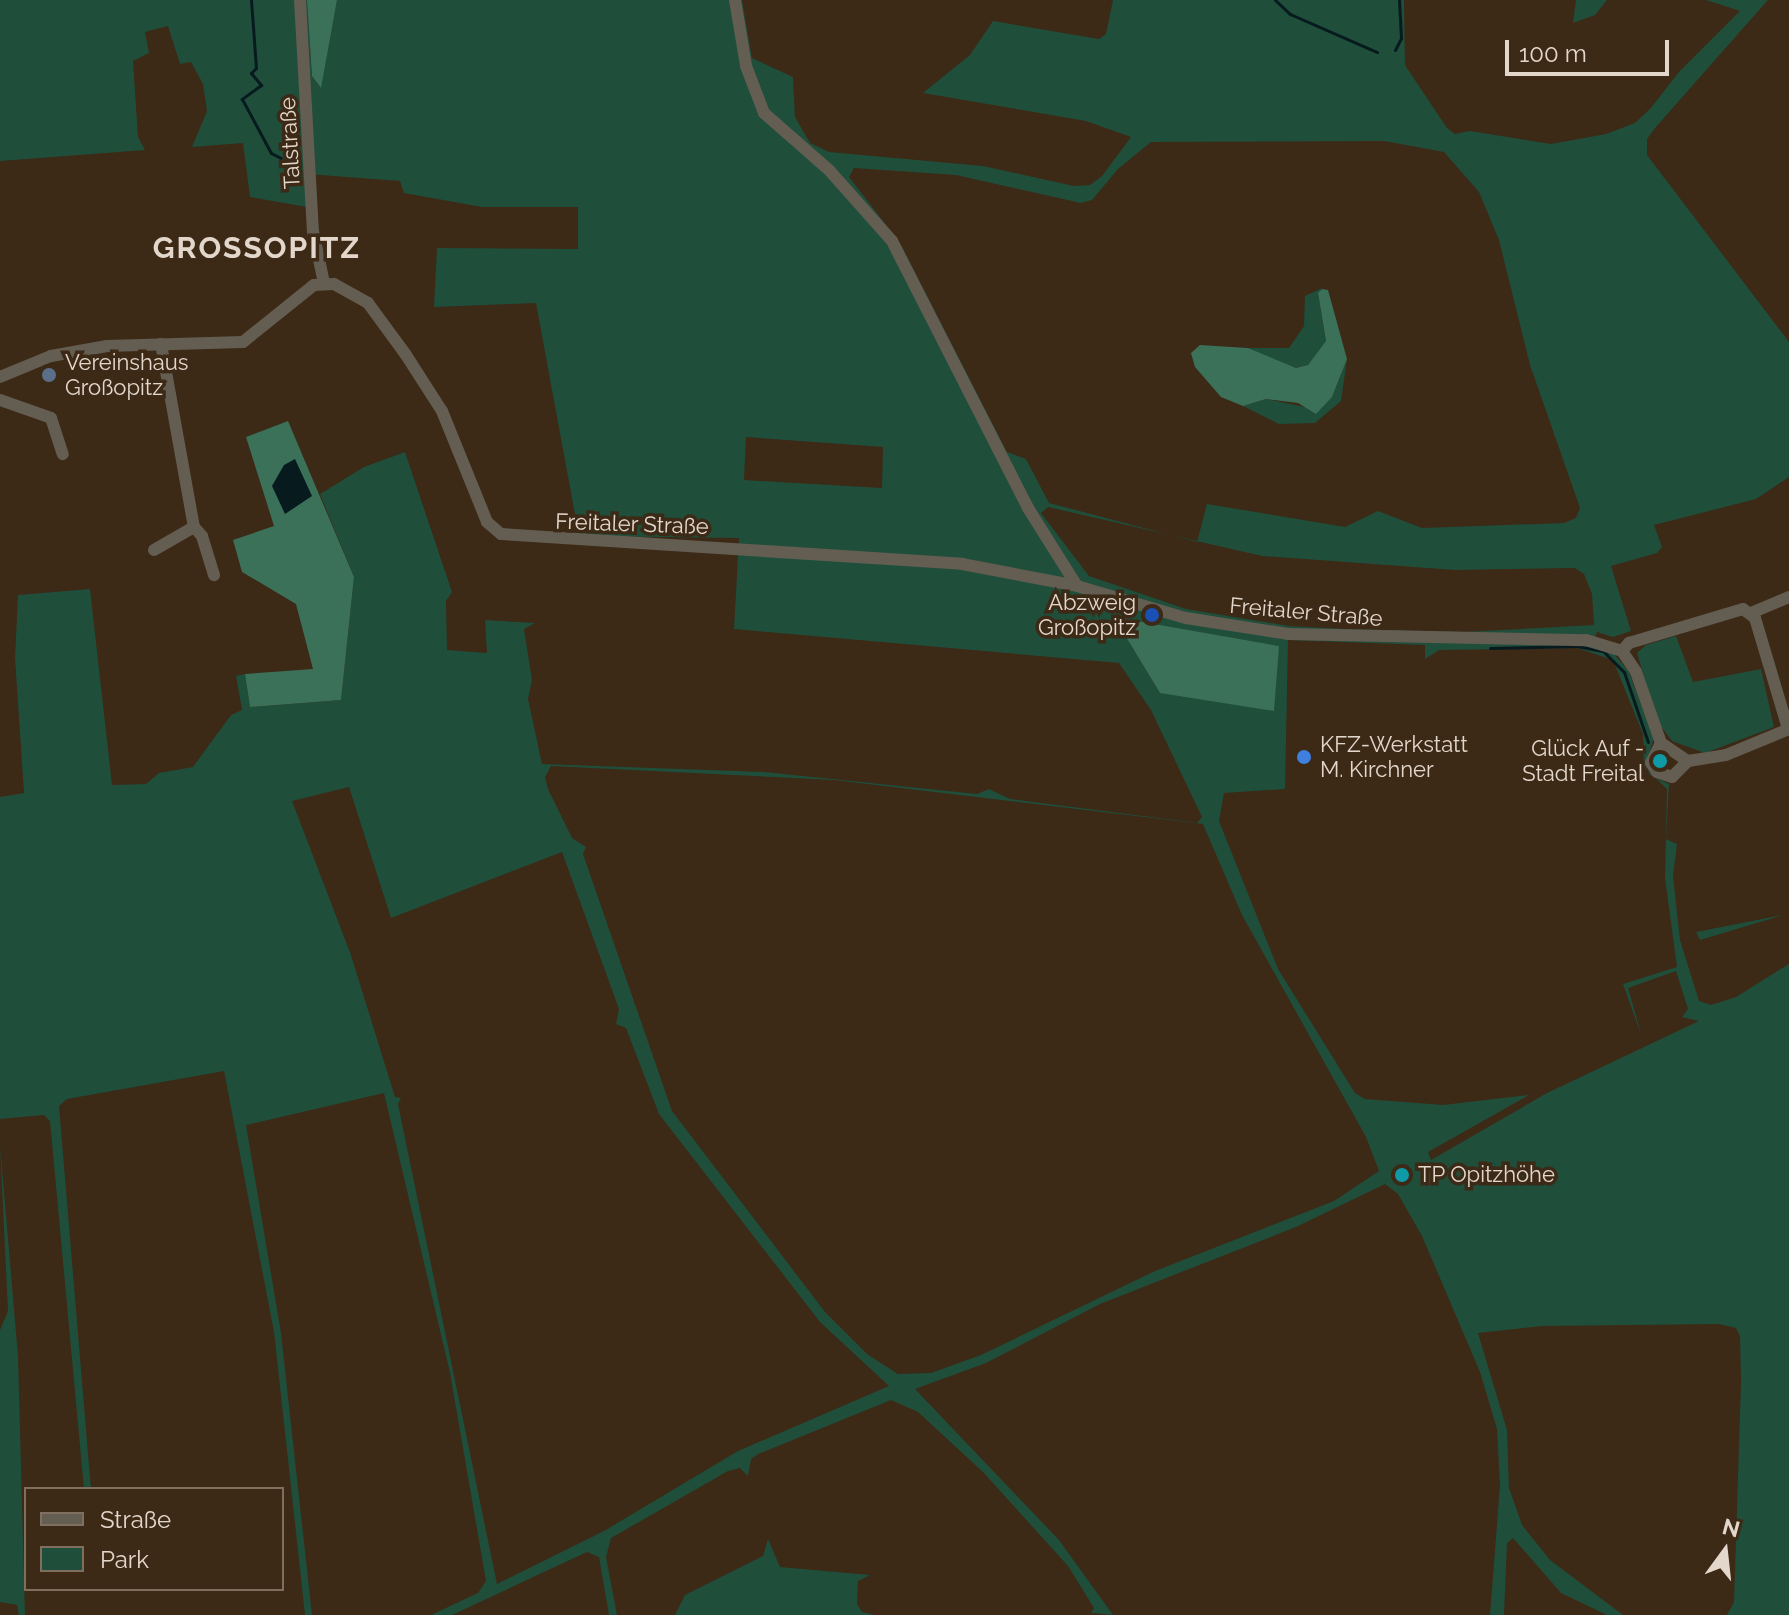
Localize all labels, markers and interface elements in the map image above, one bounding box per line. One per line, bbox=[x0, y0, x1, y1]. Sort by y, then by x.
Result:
scale bar bbox=[1509, 24, 1673, 74]
text: 100 m bbox=[1519, 39, 1587, 68]
street label: Talstraße bbox=[274, 96, 306, 190]
district label: GROSSOPITZ bbox=[153, 230, 361, 266]
place label: Vereinshaus Großopitz bbox=[65, 349, 188, 400]
marker: Vereinshaus Großopitz bbox=[40, 366, 58, 384]
street label: Freitaler Straße bbox=[555, 508, 709, 540]
place label: Abzweig Großopitz bbox=[1038, 589, 1136, 640]
street label: Freitaler Straße bbox=[1228, 592, 1384, 632]
marker: Abzweig Großopitz bbox=[1143, 606, 1161, 624]
place label: KFZ-Werkstatt M. Kirchner bbox=[1320, 731, 1468, 782]
place label: Glück Auf - Stadt Freital bbox=[1522, 735, 1644, 786]
marker: KFZ-Werkstatt M. Kirchner bbox=[1295, 748, 1313, 766]
marker: Glück Auf - Stadt Freital bbox=[1651, 752, 1669, 770]
place label: TP Opitzhöhe bbox=[1418, 1162, 1555, 1188]
marker: TP Opitzhöhe bbox=[1393, 1166, 1411, 1184]
legend bbox=[24, 1487, 284, 1591]
text: Straße bbox=[100, 1505, 171, 1534]
north arrow bbox=[1685, 1511, 1765, 1591]
text: N bbox=[1720, 1513, 1743, 1543]
text: Park bbox=[100, 1545, 149, 1574]

